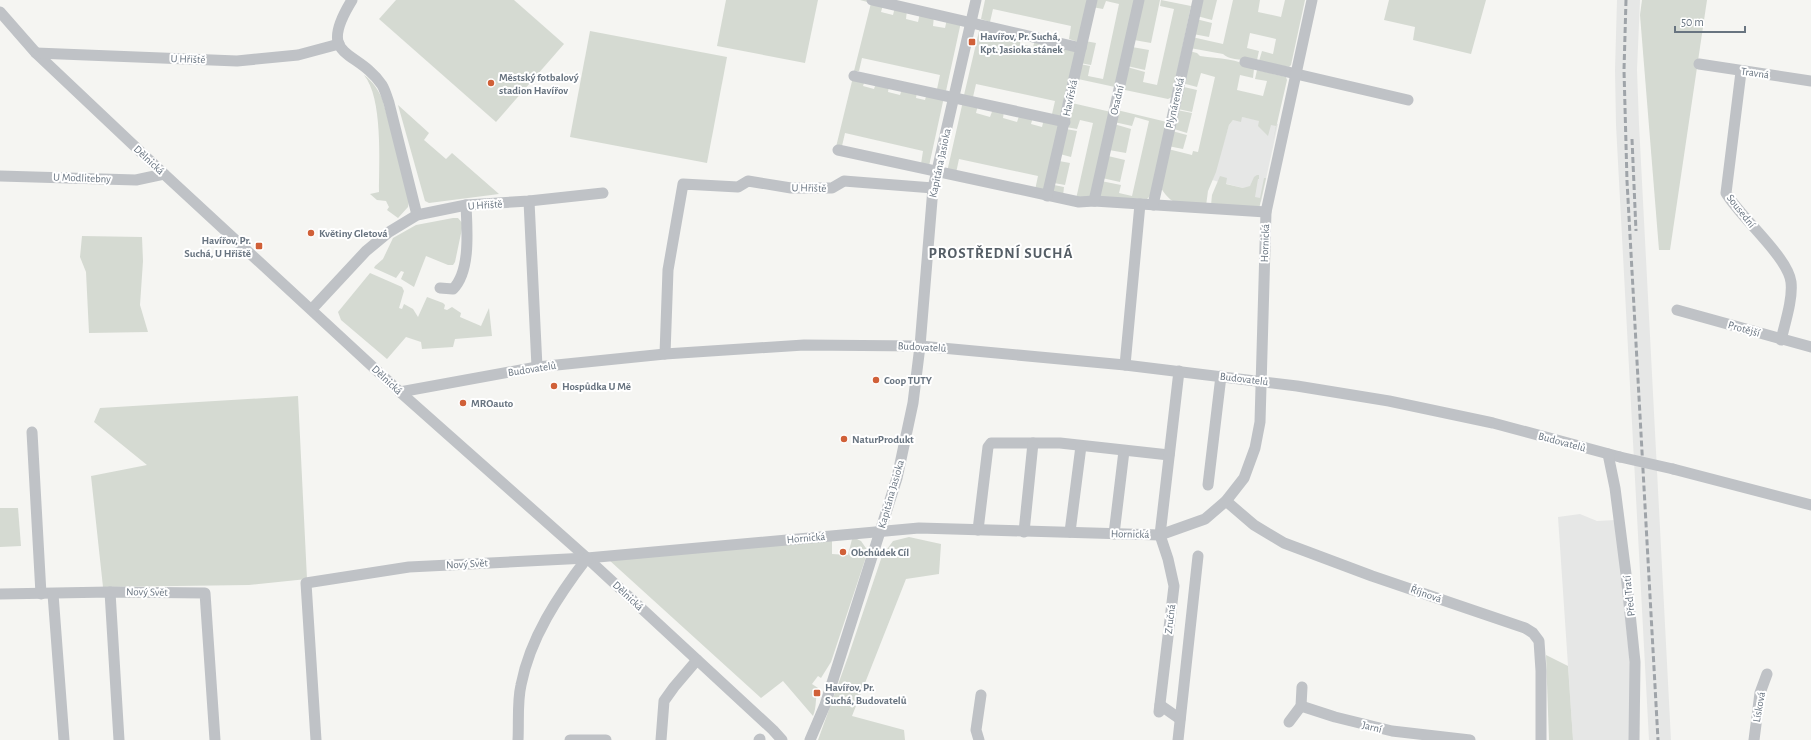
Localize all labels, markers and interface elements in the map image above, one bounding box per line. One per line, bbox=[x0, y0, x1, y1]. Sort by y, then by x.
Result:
scale bar bbox=[1675, 8, 1745, 34]
text: 50 m bbox=[1681, 16, 1704, 28]
place label: Havířov, Pr. Suchá, Kpt. Jasioka stánek bbox=[980, 31, 1063, 55]
marker: Havířov, Pr. Suchá, Kpt. Jasioka stánek bbox=[967, 37, 977, 47]
street label: U Hřiště bbox=[170, 53, 206, 65]
street label: Travná bbox=[1740, 66, 1770, 80]
place label: Městský fotbalový stadion Havířov bbox=[499, 72, 579, 96]
street label: Plynárenská bbox=[1164, 76, 1186, 130]
marker: Městský fotbalový stadion Havířov bbox=[486, 78, 496, 88]
street label: Havířská bbox=[1061, 79, 1079, 117]
street label: Osadní bbox=[1108, 84, 1126, 116]
street label: Kapitána Jasioka bbox=[927, 127, 953, 199]
street label: Dělnická bbox=[132, 143, 166, 177]
street label: U Modlitebny bbox=[53, 171, 111, 185]
street label: U Hřiště bbox=[791, 182, 827, 194]
street label: Sousední bbox=[1725, 192, 1758, 230]
street label: U Hřiště bbox=[467, 198, 503, 212]
street label: Hornická bbox=[1259, 224, 1271, 262]
marker: Květiny Gletová bbox=[306, 228, 316, 238]
place label: Květiny Gletová bbox=[319, 228, 388, 239]
place label: Havířov, Pr. Suchá, U Hřiště bbox=[184, 235, 251, 259]
marker: Havířov, Pr. Suchá, U Hřiště bbox=[254, 241, 264, 251]
district label: PROSTŘEDNÍ SUCHÁ bbox=[929, 244, 1074, 261]
street label: Protější bbox=[1727, 319, 1761, 339]
street label: Budovatelů bbox=[897, 340, 947, 354]
street label: Budovatelů bbox=[507, 360, 557, 378]
street label: Dělnická bbox=[370, 363, 404, 397]
street label: Budovatelů bbox=[1219, 371, 1269, 387]
marker: Coop TUTY bbox=[871, 375, 881, 385]
place label: Coop TUTY bbox=[884, 375, 933, 386]
marker: Hospůdka U Mě bbox=[549, 381, 559, 391]
place label: Hospůdka U Mě bbox=[562, 381, 631, 392]
marker: MROauto bbox=[458, 398, 468, 408]
place label: MROauto bbox=[471, 398, 514, 409]
street label: Budovatelů bbox=[1537, 430, 1587, 454]
marker: NaturProdukt bbox=[839, 434, 849, 444]
place label: NaturProdukt bbox=[852, 434, 914, 445]
street label: Kapitána Jasioka bbox=[876, 459, 906, 529]
street label: Hornická bbox=[1111, 528, 1149, 540]
street label: Hornická bbox=[786, 531, 826, 545]
marker: Obchůdek Cíl bbox=[838, 547, 848, 557]
place label: Obchůdek Cíl bbox=[851, 547, 909, 558]
street label: Nový Svět bbox=[446, 557, 489, 571]
street label: Před Tratí bbox=[1621, 575, 1637, 617]
street label: Dělnická bbox=[611, 579, 645, 613]
street label: Říjnová bbox=[1409, 584, 1443, 604]
street label: Nový Svět bbox=[126, 586, 168, 598]
street label: Zručná bbox=[1163, 604, 1177, 634]
place label: Havířov, Pr. Suchá, Budovatelů bbox=[825, 682, 907, 706]
marker: Havířov, Pr. Suchá, Budovatelů bbox=[812, 688, 822, 698]
street label: Lísková bbox=[1751, 691, 1767, 723]
street label: Jarní bbox=[1361, 719, 1383, 735]

